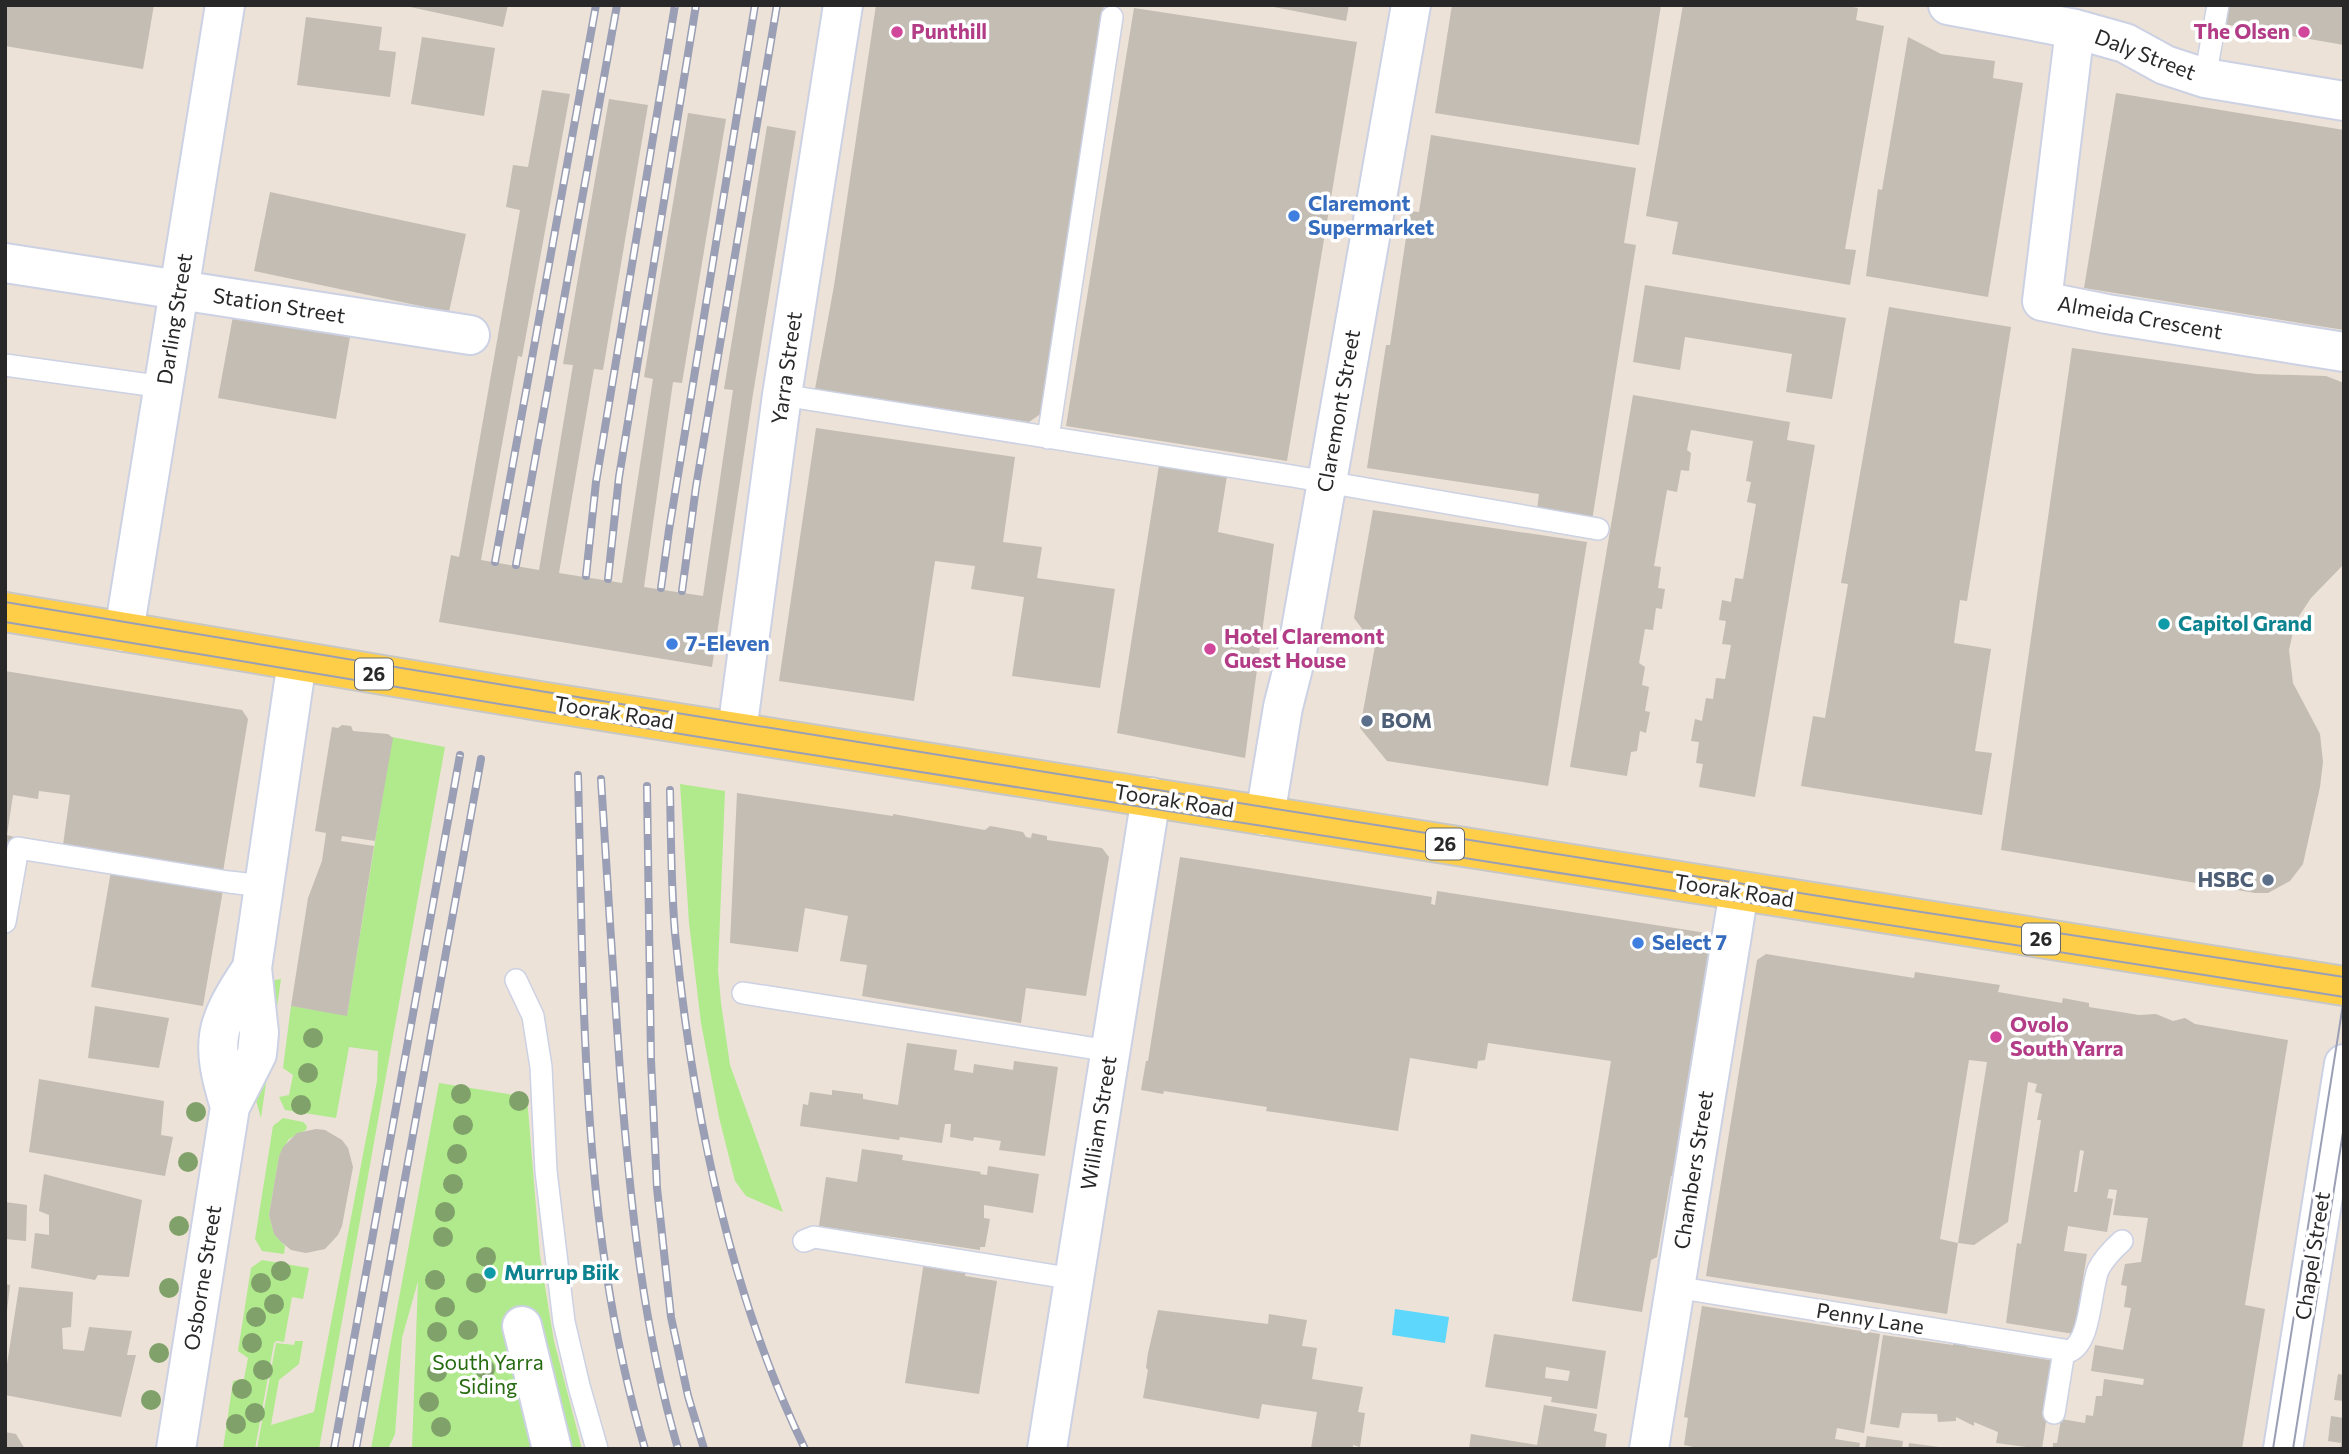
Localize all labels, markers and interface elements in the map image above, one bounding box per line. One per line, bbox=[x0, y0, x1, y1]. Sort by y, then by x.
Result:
place label: Punthill bbox=[911, 18, 987, 43]
place label: The Olsen bbox=[2193, 18, 2290, 43]
street label: Daly Street bbox=[2092, 23, 2200, 84]
marker: Punthill bbox=[889, 24, 905, 40]
marker: The Olsen bbox=[2296, 24, 2312, 40]
place label: Claremont Supermarket bbox=[1308, 190, 1434, 239]
marker: Claremont Supermarket bbox=[1286, 208, 1302, 224]
street label: Darling Street bbox=[151, 251, 196, 386]
street label: Station Street bbox=[211, 282, 347, 327]
street label: Almeida Crescent bbox=[2056, 290, 2225, 343]
street label: Yarra Street bbox=[765, 310, 806, 426]
street label: Claremont Street bbox=[1311, 327, 1364, 494]
place label: Capitol Grand bbox=[2178, 610, 2312, 635]
marker: Capitol Grand bbox=[2156, 616, 2172, 632]
place label: Hotel Claremont Guest House bbox=[1224, 623, 1384, 672]
place label: 7-Eleven bbox=[686, 630, 770, 655]
marker: 7-Eleven bbox=[664, 636, 680, 652]
marker: Hotel Claremont Guest House bbox=[1202, 641, 1218, 657]
road number: 26 bbox=[355, 659, 393, 690]
street label: Toorak Road bbox=[553, 690, 676, 733]
place label: BOM bbox=[1381, 707, 1432, 732]
marker: BOM bbox=[1359, 713, 1375, 729]
street label: Toorak Road bbox=[1113, 778, 1236, 821]
road number: 26 bbox=[1426, 828, 1464, 860]
place label: HSBC bbox=[2197, 866, 2254, 891]
street label: Toorak Road bbox=[1673, 868, 1796, 911]
marker: HSBC bbox=[2260, 872, 2276, 888]
road number: 26 bbox=[2022, 923, 2060, 954]
place label: Select 7 bbox=[1652, 929, 1727, 954]
marker: Select 7 bbox=[1630, 935, 1646, 951]
place label: Ovolo South Yarra bbox=[2010, 1011, 2124, 1060]
marker: Ovolo South Yarra bbox=[1988, 1029, 2004, 1045]
street label: William Street bbox=[1075, 1054, 1120, 1192]
street label: Chambers Street bbox=[1668, 1089, 1717, 1251]
street label: Chapel Street bbox=[2289, 1190, 2334, 1322]
street label: Osborne Street bbox=[178, 1203, 225, 1352]
place label: Murrup Biik bbox=[504, 1259, 620, 1284]
marker: Murrup Biik bbox=[482, 1265, 498, 1281]
street label: Penny Lane bbox=[1815, 1297, 1926, 1338]
park label: South Yarra Siding bbox=[432, 1349, 544, 1398]

